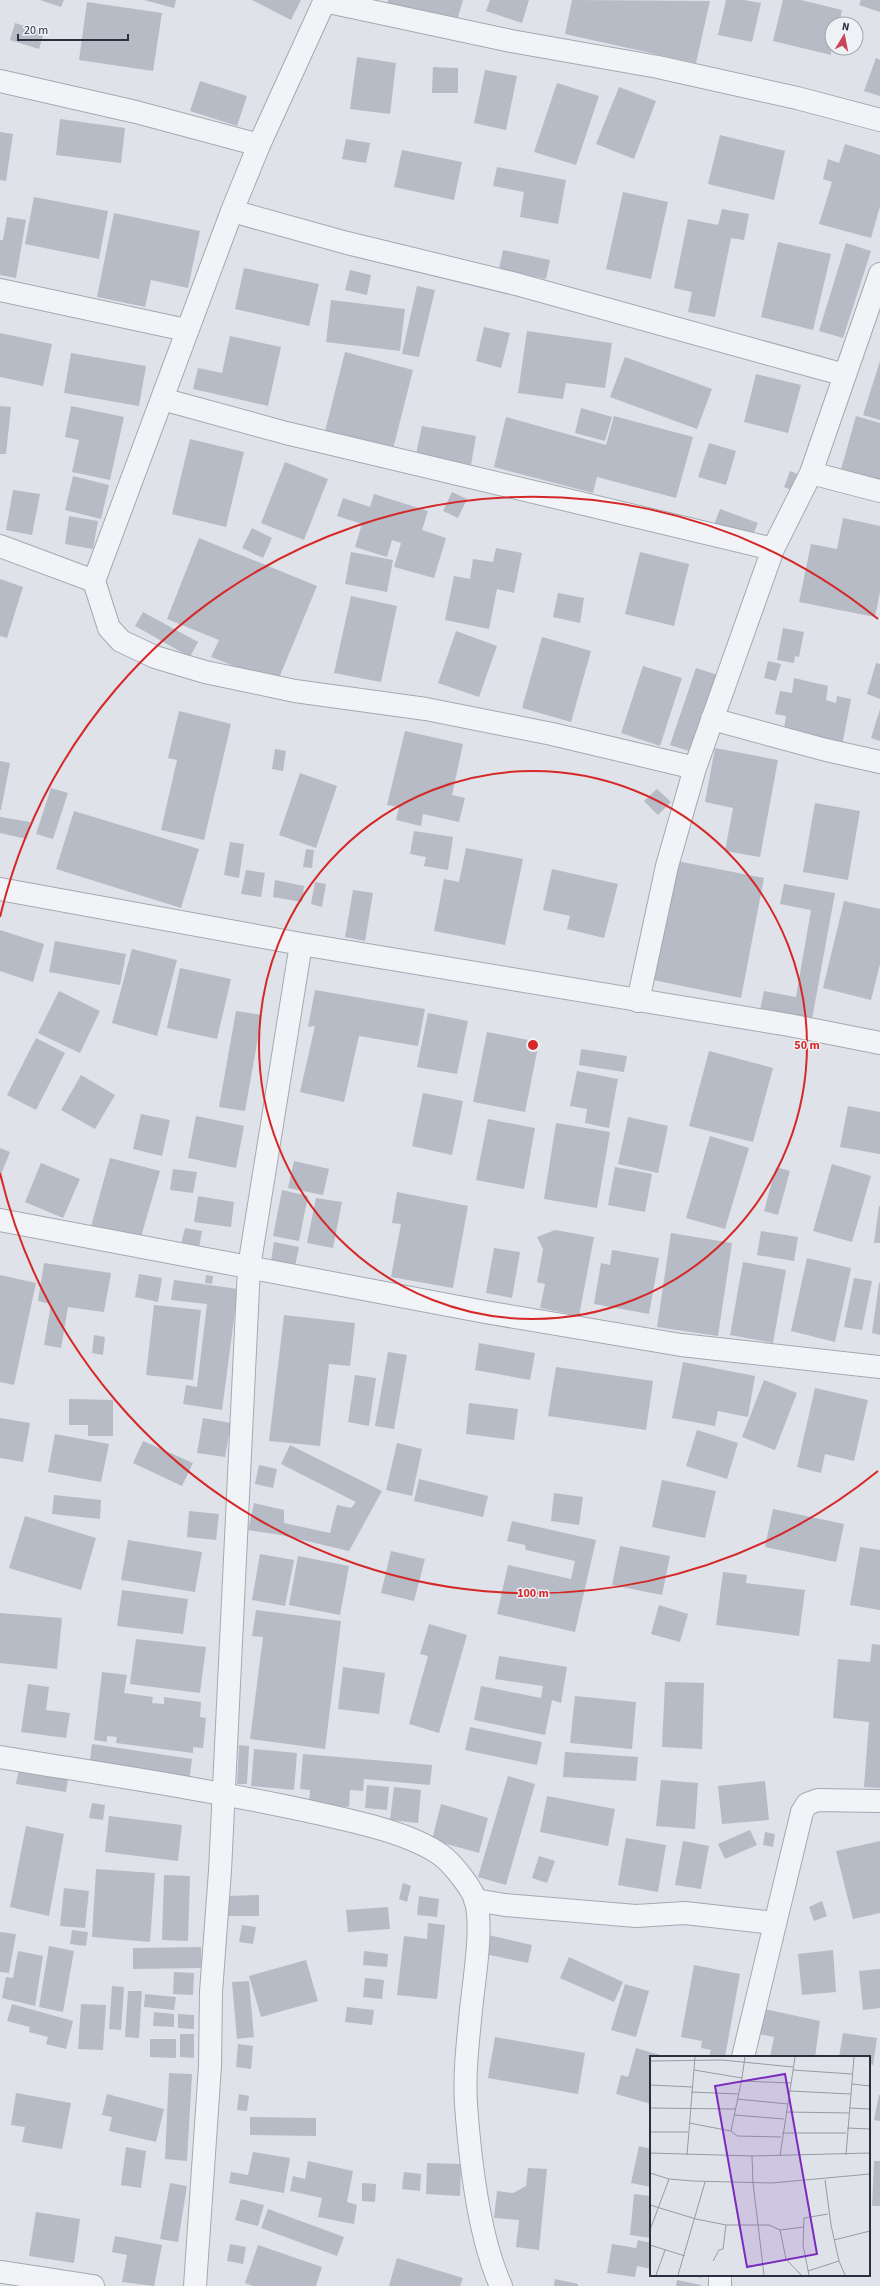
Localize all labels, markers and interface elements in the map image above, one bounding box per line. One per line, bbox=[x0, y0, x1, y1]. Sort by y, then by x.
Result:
scale bar bbox=[18, 16, 128, 42]
north arrow bbox=[824, 16, 864, 56]
text: N bbox=[841, 19, 851, 35]
text: 20 m bbox=[24, 22, 48, 39]
text: 50 m bbox=[794, 1037, 820, 1054]
centre of rings bbox=[526, 1038, 540, 1052]
text: 100 m bbox=[517, 1585, 549, 1602]
inset map bbox=[650, 2056, 870, 2276]

